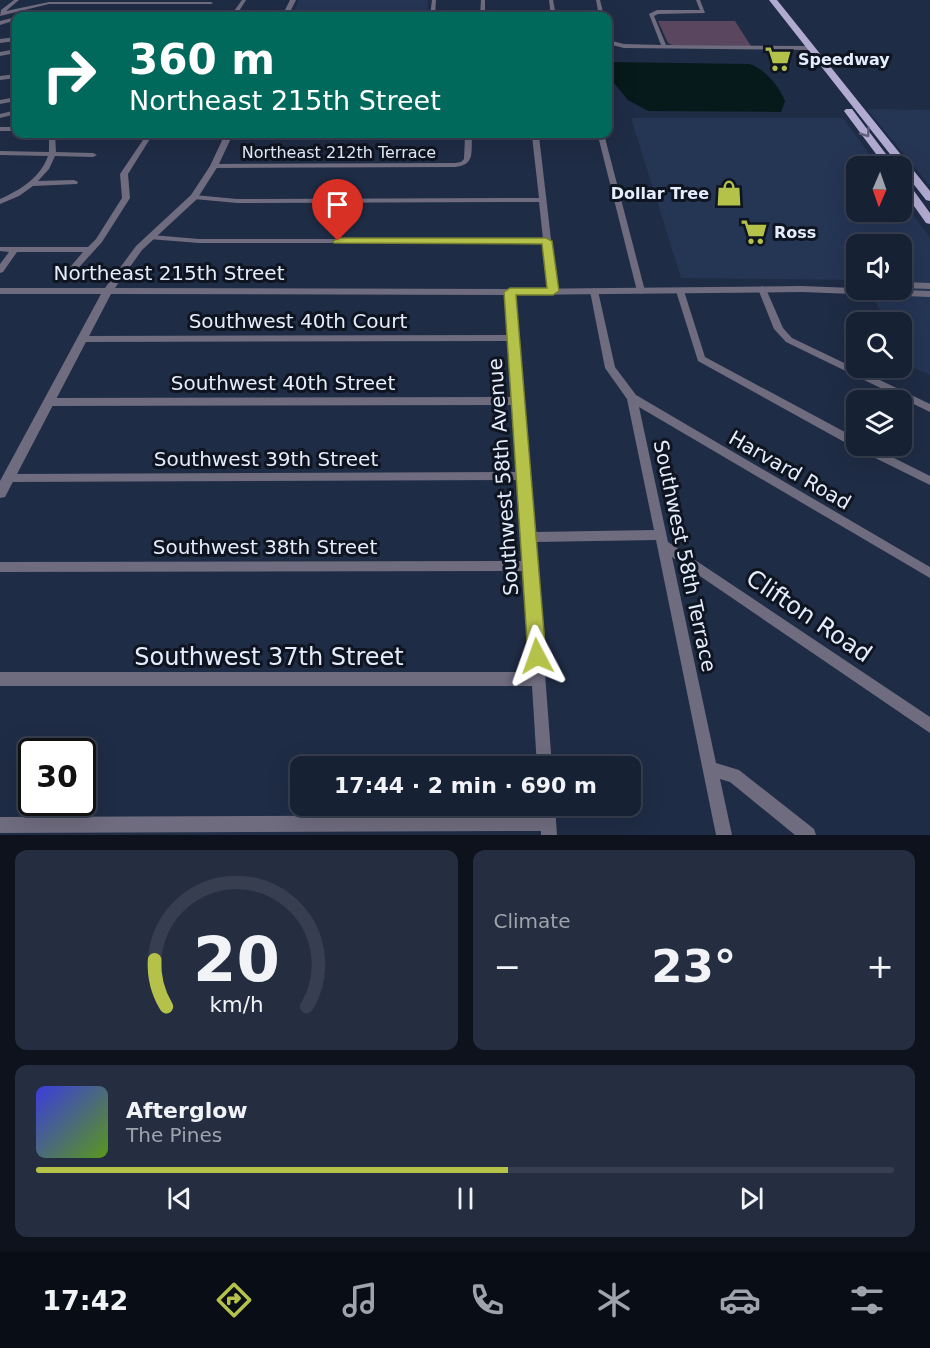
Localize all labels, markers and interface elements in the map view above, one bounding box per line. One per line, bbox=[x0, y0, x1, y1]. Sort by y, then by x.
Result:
text: 360 m bbox=[129, 35, 275, 84]
icon: right bbox=[30, 36, 108, 114]
supermarket icon: Speedway bbox=[763, 44, 793, 74]
place label: Speedway bbox=[798, 50, 890, 69]
text: Northeast 215th Street bbox=[129, 85, 441, 116]
one-way arrow bbox=[858, 127, 869, 138]
street label: Northeast 212th Terrace bbox=[242, 143, 436, 162]
north arrow bbox=[846, 156, 912, 222]
map controls bbox=[846, 156, 912, 456]
shop icon: Dollar Tree bbox=[714, 178, 744, 208]
pin bbox=[312, 179, 363, 241]
place label: Dollar Tree bbox=[611, 184, 709, 203]
icon: arrive bbox=[321, 188, 354, 221]
supermarket icon: Ross bbox=[739, 217, 769, 247]
place label: Ross bbox=[774, 223, 816, 242]
button: sound bbox=[846, 234, 912, 300]
street label: Northeast 215th Street bbox=[54, 261, 285, 285]
street label: Southwest 40th Court bbox=[189, 309, 407, 333]
button: search bbox=[846, 312, 912, 378]
street label: Southwest 58th Avenue bbox=[483, 357, 523, 597]
street label: Southwest 40th Street bbox=[171, 371, 395, 395]
button: layers bbox=[846, 390, 912, 456]
street label: Harvard Road bbox=[725, 425, 855, 515]
street label: Southwest 58th Terrace bbox=[649, 438, 721, 674]
street label: Southwest 39th Street bbox=[154, 447, 378, 471]
street label: Southwest 38th Street bbox=[153, 535, 377, 559]
street label: Clifton Road bbox=[741, 564, 877, 668]
position arrow bbox=[505, 624, 569, 688]
street label: Southwest 37th Street bbox=[134, 643, 404, 671]
speed limit sign: 30 bbox=[18, 738, 96, 816]
text: 17:44 · 2 min · 690 m bbox=[334, 773, 597, 798]
text: Climate bbox=[494, 909, 570, 933]
text: 20 bbox=[193, 923, 280, 996]
text: 23° bbox=[651, 940, 736, 993]
text: − bbox=[494, 947, 521, 986]
text: + bbox=[866, 947, 894, 986]
text: km/h bbox=[209, 992, 263, 1017]
text: Afterglow bbox=[126, 1098, 248, 1123]
text: The Pines bbox=[126, 1123, 222, 1147]
icon: previous bbox=[163, 1182, 196, 1215]
icon: pause bbox=[449, 1182, 482, 1215]
icon: next bbox=[735, 1182, 768, 1215]
icon: directions bbox=[213, 1279, 255, 1321]
icon: music bbox=[339, 1279, 381, 1321]
icon: phone bbox=[466, 1279, 508, 1321]
icon: climate bbox=[593, 1279, 635, 1321]
icon: car bbox=[719, 1279, 761, 1321]
icon: filters bbox=[846, 1279, 888, 1321]
text: 17:42 bbox=[42, 1285, 128, 1316]

